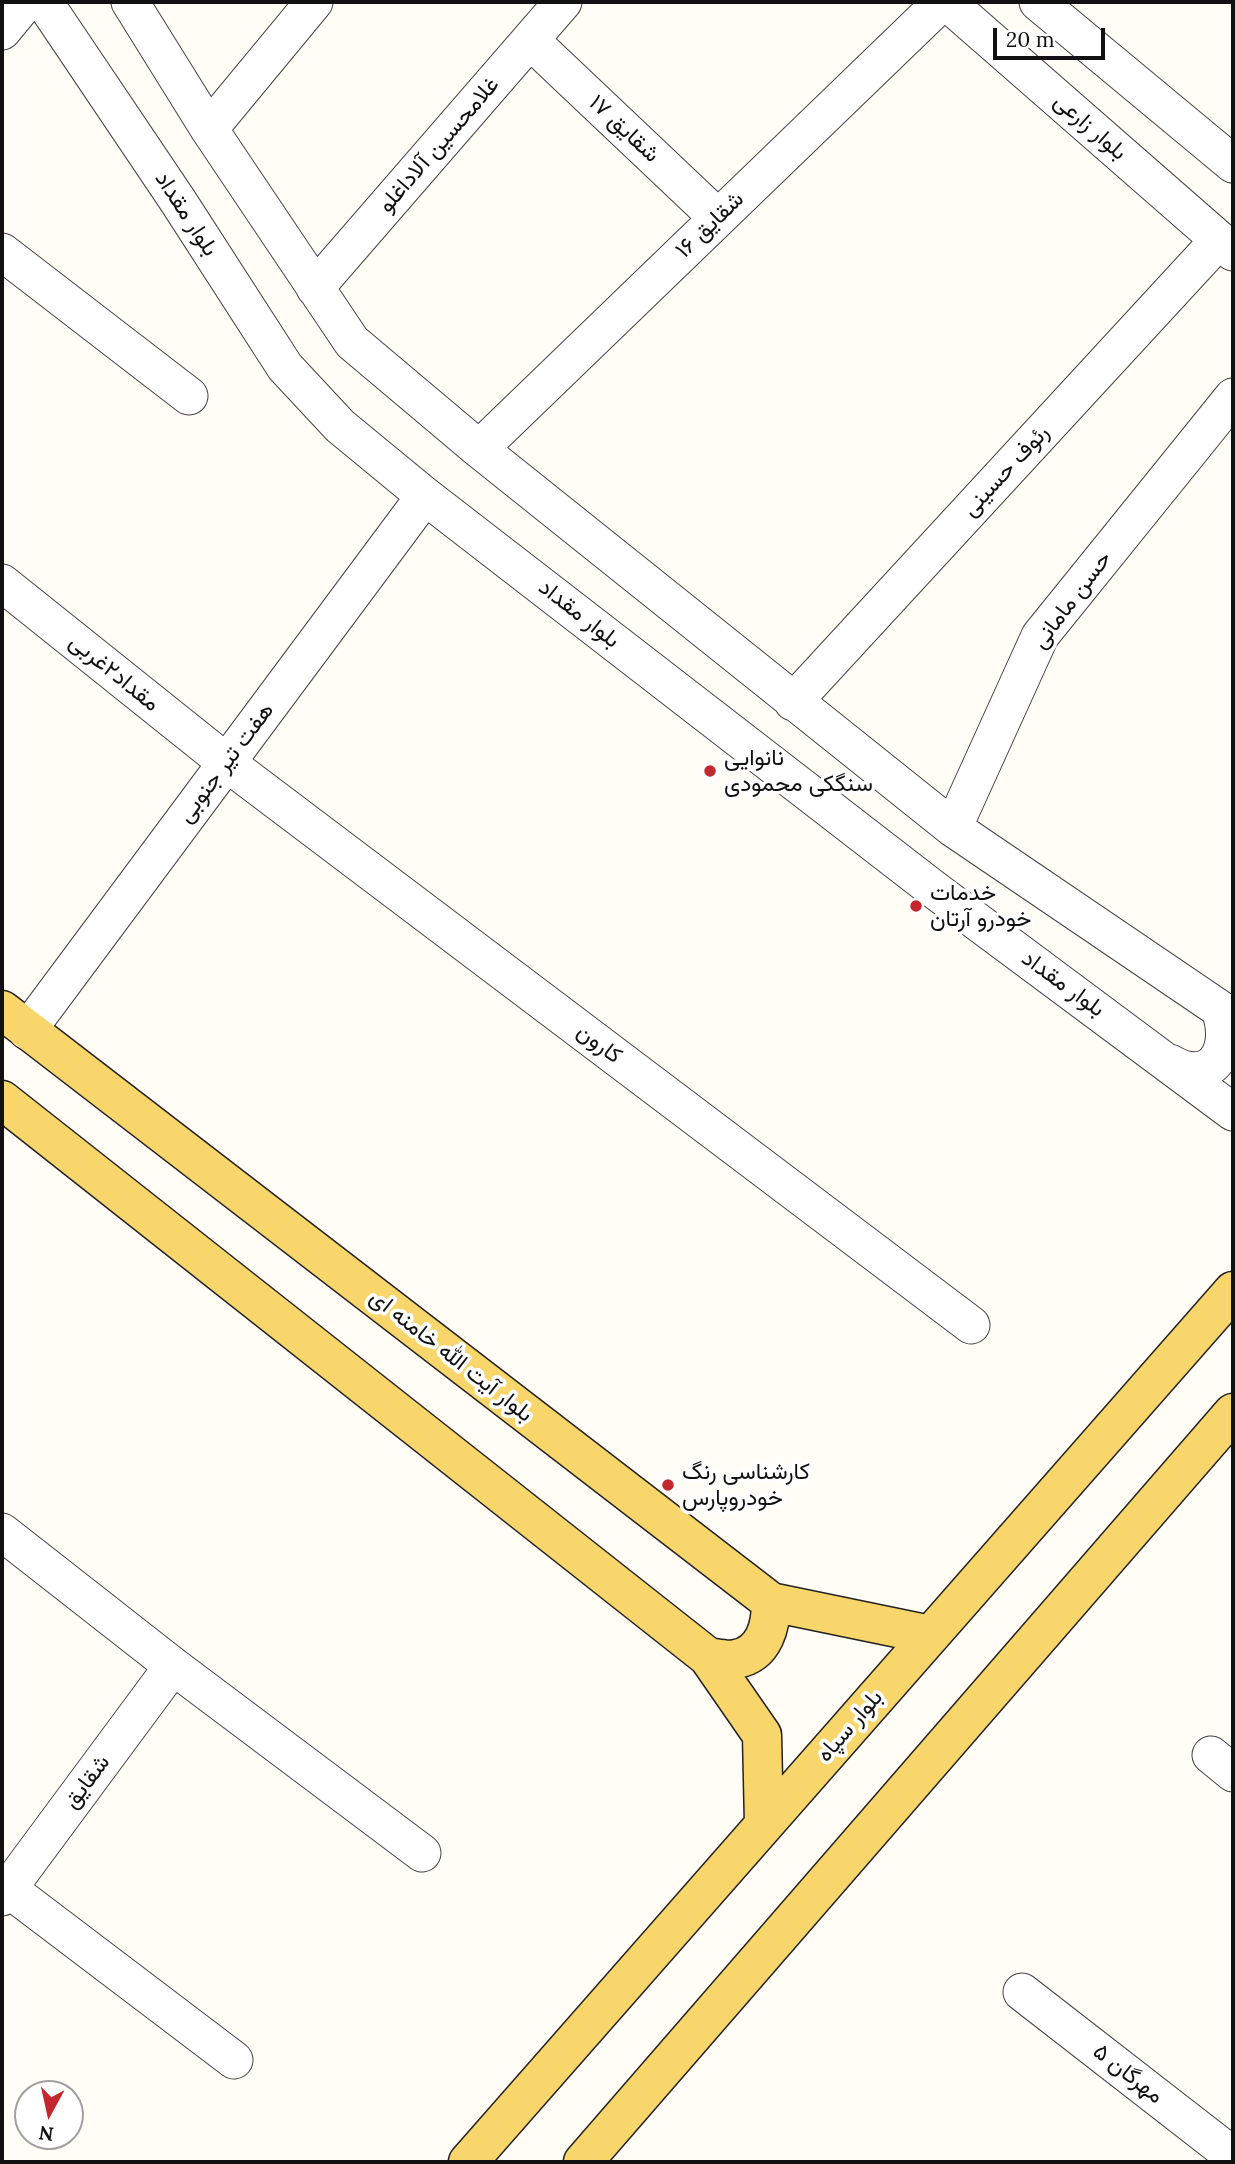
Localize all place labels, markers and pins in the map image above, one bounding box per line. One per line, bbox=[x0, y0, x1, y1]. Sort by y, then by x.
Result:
place label: نانوایی سنگکی محمودی bbox=[724, 744, 873, 798]
marker: نانوایی سنگکی محمودی bbox=[702, 763, 718, 779]
place label: خدمات خودرو آرتان bbox=[930, 879, 1031, 933]
marker: خدمات خودرو آرتان bbox=[908, 898, 924, 914]
place label: کارشناسی رنگ خودروپارس bbox=[682, 1458, 810, 1512]
marker: کارشناسی رنگ خودروپارس bbox=[660, 1477, 676, 1493]

